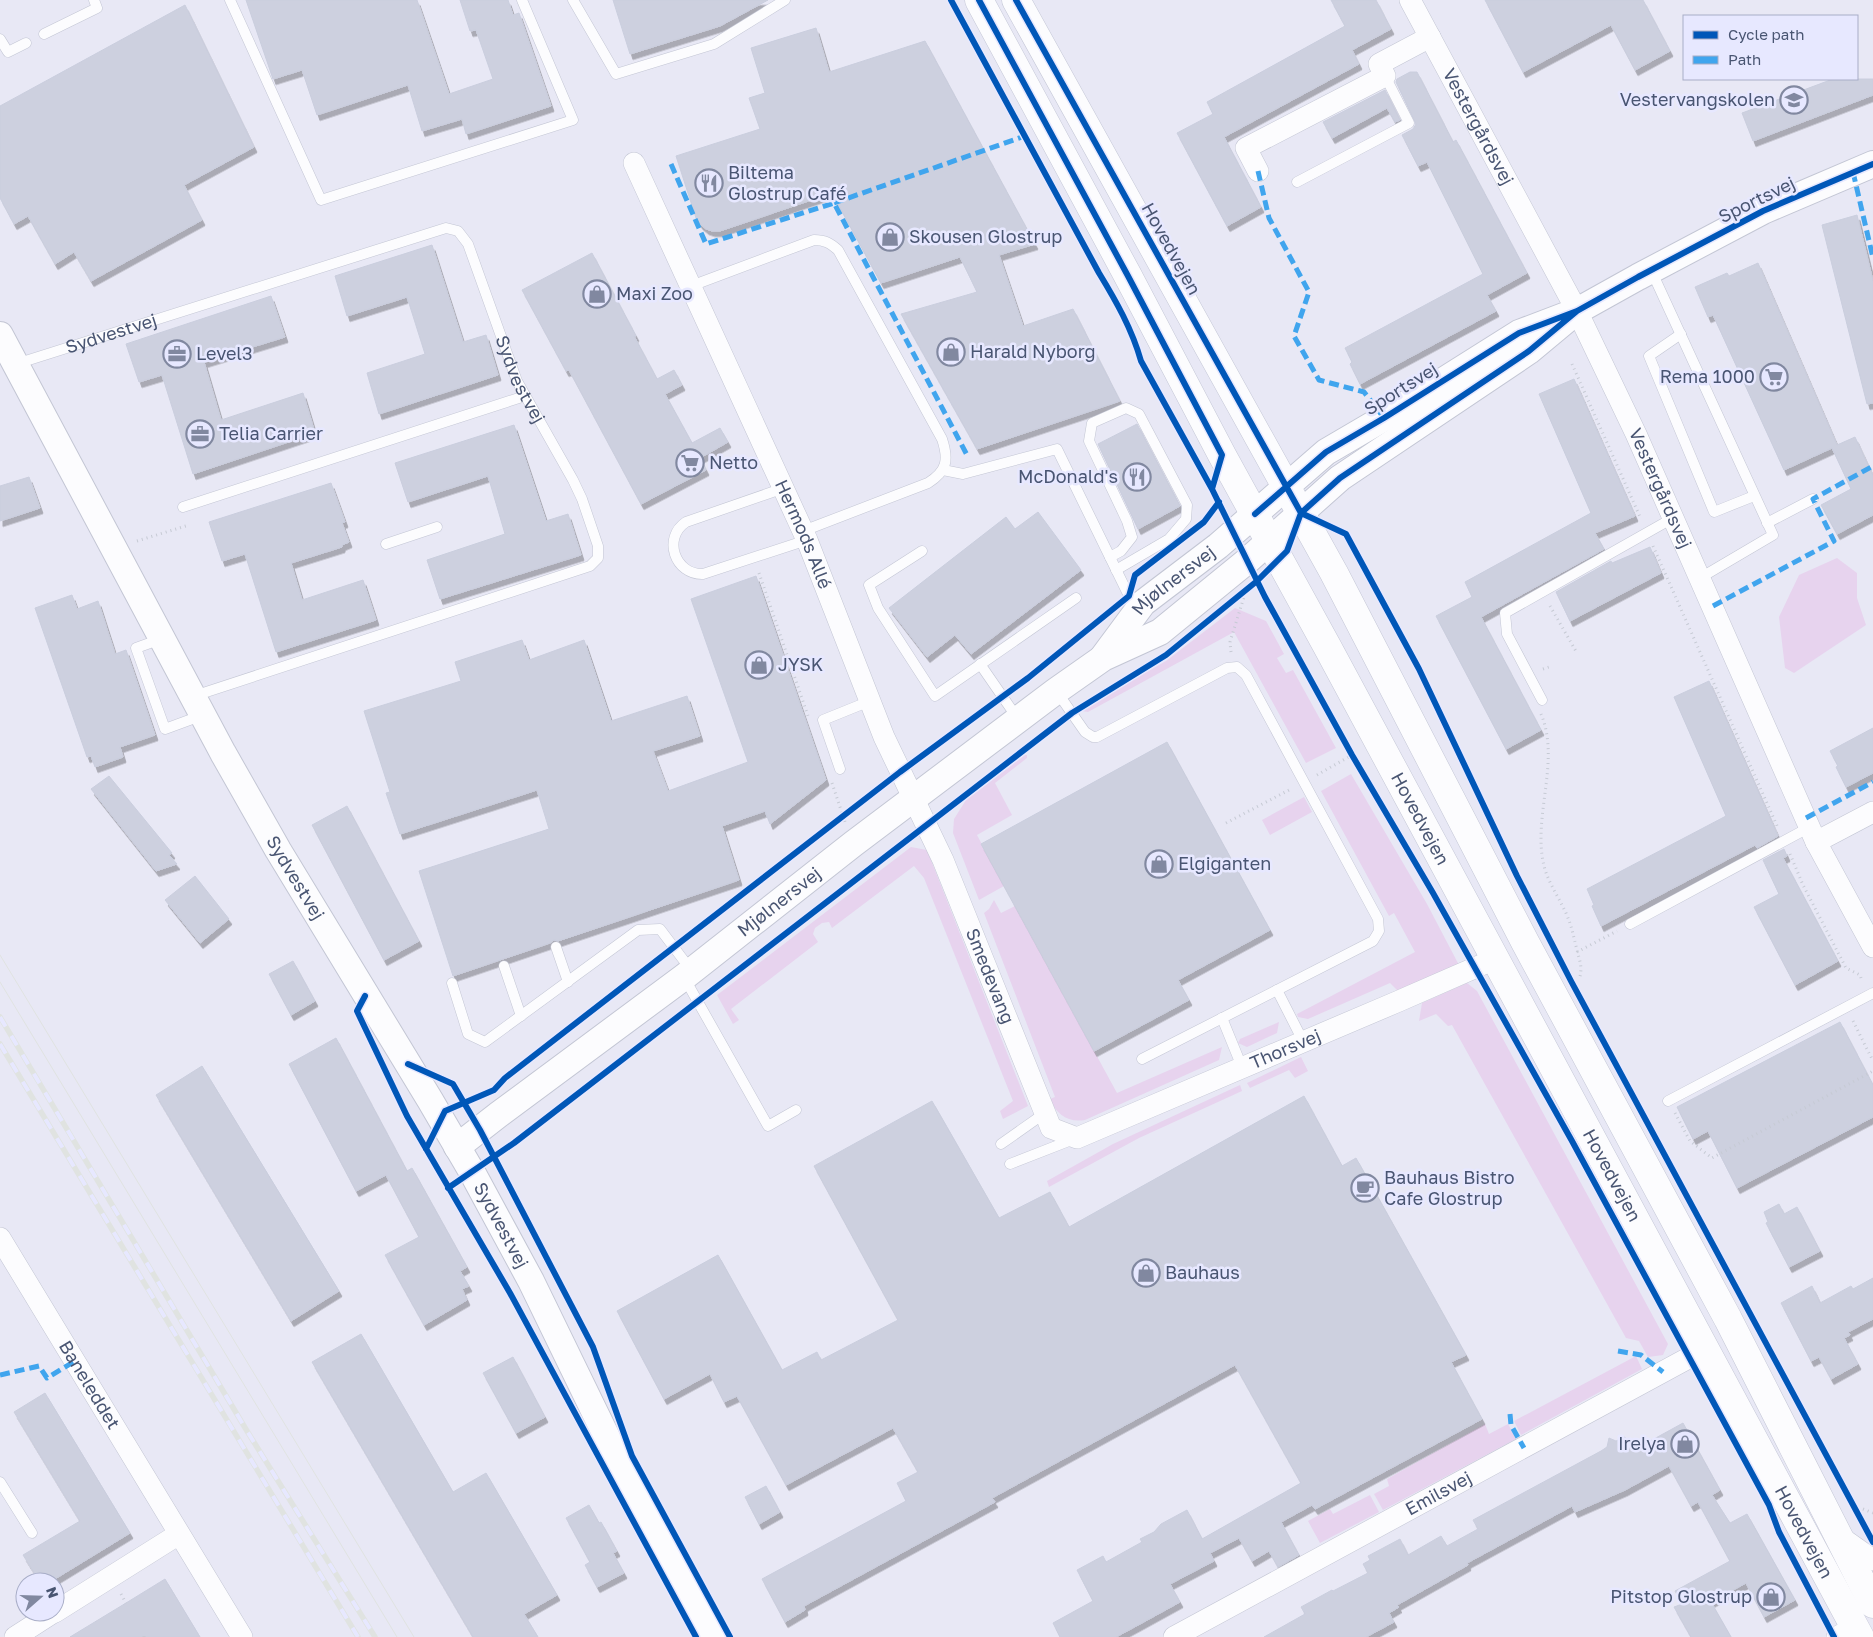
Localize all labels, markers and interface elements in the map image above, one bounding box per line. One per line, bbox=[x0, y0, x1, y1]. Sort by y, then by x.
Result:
legend bbox=[1683, 15, 1858, 80]
text: Cycle path bbox=[1728, 25, 1804, 43]
text: Path bbox=[1728, 50, 1761, 68]
street label: Vestergårdsvej bbox=[1439, 64, 1519, 189]
school or university icon: Vestervangskolen bbox=[1779, 85, 1809, 115]
place label: Vestervangskolen bbox=[1620, 88, 1775, 110]
place label: Biltema Glostrup Café bbox=[728, 161, 847, 204]
restaurant icon: Biltema Glostrup Café bbox=[694, 168, 724, 198]
street label: Sportsvej bbox=[1715, 171, 1798, 227]
street label: Hovedvejen bbox=[1138, 199, 1206, 298]
shop icon: Skousen Glostrup bbox=[875, 222, 905, 252]
place label: Skousen Glostrup bbox=[909, 225, 1062, 247]
shop icon: Maxi Zoo bbox=[582, 279, 612, 309]
place label: Maxi Zoo bbox=[616, 282, 693, 304]
street label: Sydvestvej bbox=[63, 308, 159, 358]
street label: Sydvestvej bbox=[492, 332, 551, 427]
shop icon: Harald Nyborg bbox=[936, 337, 966, 367]
office icon: Level3 bbox=[162, 339, 192, 369]
place label: Harald Nyborg bbox=[970, 340, 1096, 362]
place label: Level3 bbox=[196, 342, 253, 364]
street label: Sportsvej bbox=[1360, 357, 1441, 419]
supermarket icon: Rema 1000 bbox=[1759, 362, 1789, 392]
place label: Rema 1000 bbox=[1660, 365, 1755, 387]
office icon: Telia Carrier bbox=[185, 419, 215, 449]
place label: Telia Carrier bbox=[219, 422, 323, 444]
street label: Vestergårdsvej bbox=[1625, 425, 1697, 552]
supermarket icon: Netto bbox=[675, 448, 705, 478]
place label: Netto bbox=[709, 451, 758, 473]
restaurant icon: McDonald's bbox=[1122, 462, 1152, 492]
place label: McDonald's bbox=[1018, 465, 1118, 487]
street label: Hermods Allé bbox=[771, 476, 837, 592]
street label: Mjølnersvej bbox=[1126, 540, 1219, 619]
shop icon: JYSK bbox=[744, 650, 774, 680]
place label: JYSK bbox=[778, 653, 823, 675]
street label: Hovedvejen bbox=[1387, 768, 1455, 868]
street label: Sydvestvej bbox=[262, 831, 330, 924]
shop icon: Elgiganten bbox=[1144, 849, 1174, 879]
place label: Elgiganten bbox=[1178, 852, 1271, 874]
street label: Mjølnersvej bbox=[733, 862, 825, 941]
street label: Smedevang bbox=[962, 925, 1020, 1027]
street label: Thorsvej bbox=[1246, 1024, 1324, 1073]
street label: Hovedvejen bbox=[1579, 1125, 1646, 1225]
place label: Bauhaus Bistro Cafe Glostrup bbox=[1384, 1166, 1515, 1209]
cafe icon: Bauhaus Bistro Cafe Glostrup bbox=[1350, 1173, 1380, 1203]
street label: Sydvestvej bbox=[470, 1178, 534, 1272]
shop icon: Bauhaus bbox=[1131, 1258, 1161, 1288]
place label: Bauhaus bbox=[1165, 1261, 1240, 1283]
street label: Baneleddet bbox=[55, 1336, 125, 1433]
shop icon: Irelya bbox=[1670, 1429, 1700, 1459]
place label: Irelya bbox=[1618, 1432, 1666, 1454]
street label: Emilsvej bbox=[1401, 1466, 1475, 1519]
street label: Hovedvejen bbox=[1771, 1482, 1838, 1582]
north arrow bbox=[15, 1572, 65, 1622]
shop icon: Pitstop Glostrup bbox=[1756, 1582, 1786, 1612]
text: N bbox=[43, 1584, 62, 1600]
place label: Pitstop Glostrup bbox=[1610, 1585, 1752, 1607]

